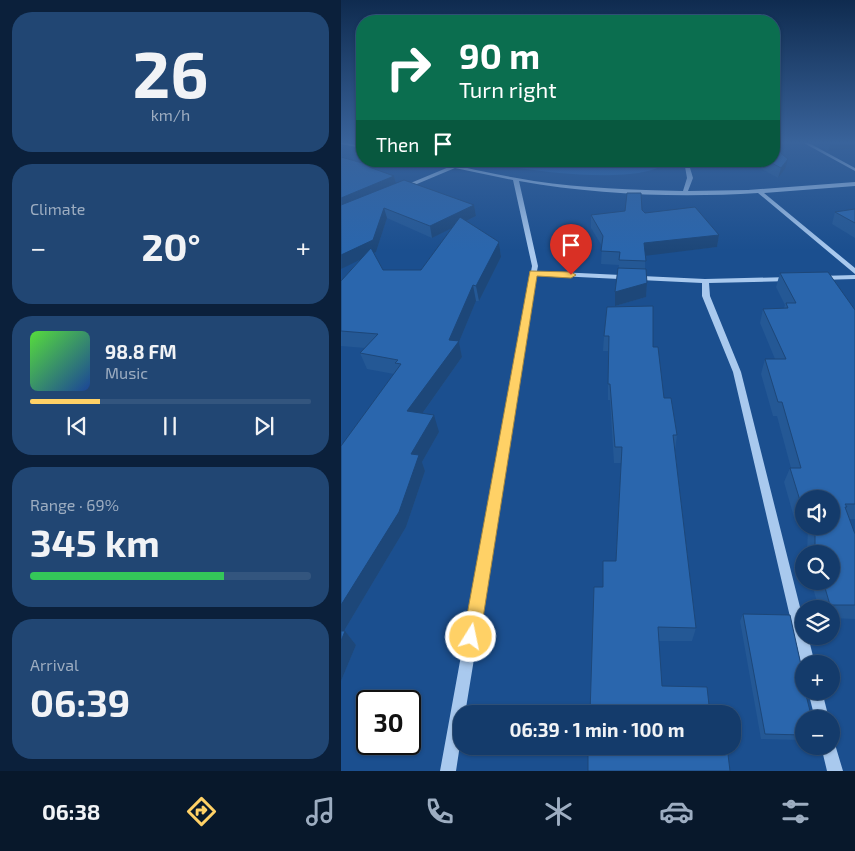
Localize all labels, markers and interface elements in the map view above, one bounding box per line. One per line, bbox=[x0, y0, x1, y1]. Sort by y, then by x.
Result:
text: 26 bbox=[132, 33, 209, 111]
text: 90 m bbox=[459, 34, 540, 76]
icon: right bbox=[376, 35, 441, 100]
text: Turn right bbox=[459, 76, 557, 102]
text: km/h bbox=[151, 105, 190, 124]
icon: arrive bbox=[429, 130, 457, 158]
text: Then bbox=[376, 133, 419, 156]
text: Climate bbox=[30, 199, 85, 218]
text: 20° bbox=[141, 223, 201, 269]
pin bbox=[550, 224, 592, 275]
text: − bbox=[30, 230, 46, 264]
text: + bbox=[296, 230, 311, 264]
icon: arrive bbox=[557, 231, 585, 259]
text: 98.8 FM bbox=[105, 340, 177, 363]
text: Music bbox=[105, 363, 148, 382]
icon: previous bbox=[63, 412, 91, 440]
icon: pause bbox=[156, 412, 184, 440]
icon: next bbox=[250, 412, 278, 440]
map controls bbox=[795, 490, 840, 755]
button: sound bbox=[795, 490, 840, 535]
text: Range · 69% bbox=[30, 495, 119, 514]
text: 345 km bbox=[30, 519, 160, 565]
button: search bbox=[795, 545, 840, 590]
button: layers bbox=[795, 600, 840, 645]
position arrow bbox=[444, 610, 496, 662]
text: Arrival bbox=[30, 655, 79, 674]
button: + bbox=[795, 655, 840, 700]
text: 06:39 bbox=[30, 679, 130, 725]
speed limit sign: 30 bbox=[356, 690, 421, 755]
button: − bbox=[795, 710, 840, 755]
text: 06:39 · 1 min · 100 m bbox=[510, 718, 684, 741]
icon: directions bbox=[184, 794, 219, 829]
icon: music bbox=[303, 794, 338, 829]
icon: phone bbox=[422, 794, 457, 829]
icon: climate bbox=[541, 794, 576, 829]
icon: car bbox=[659, 794, 694, 829]
icon: filters bbox=[778, 794, 813, 829]
text: 06:38 bbox=[42, 798, 101, 824]

